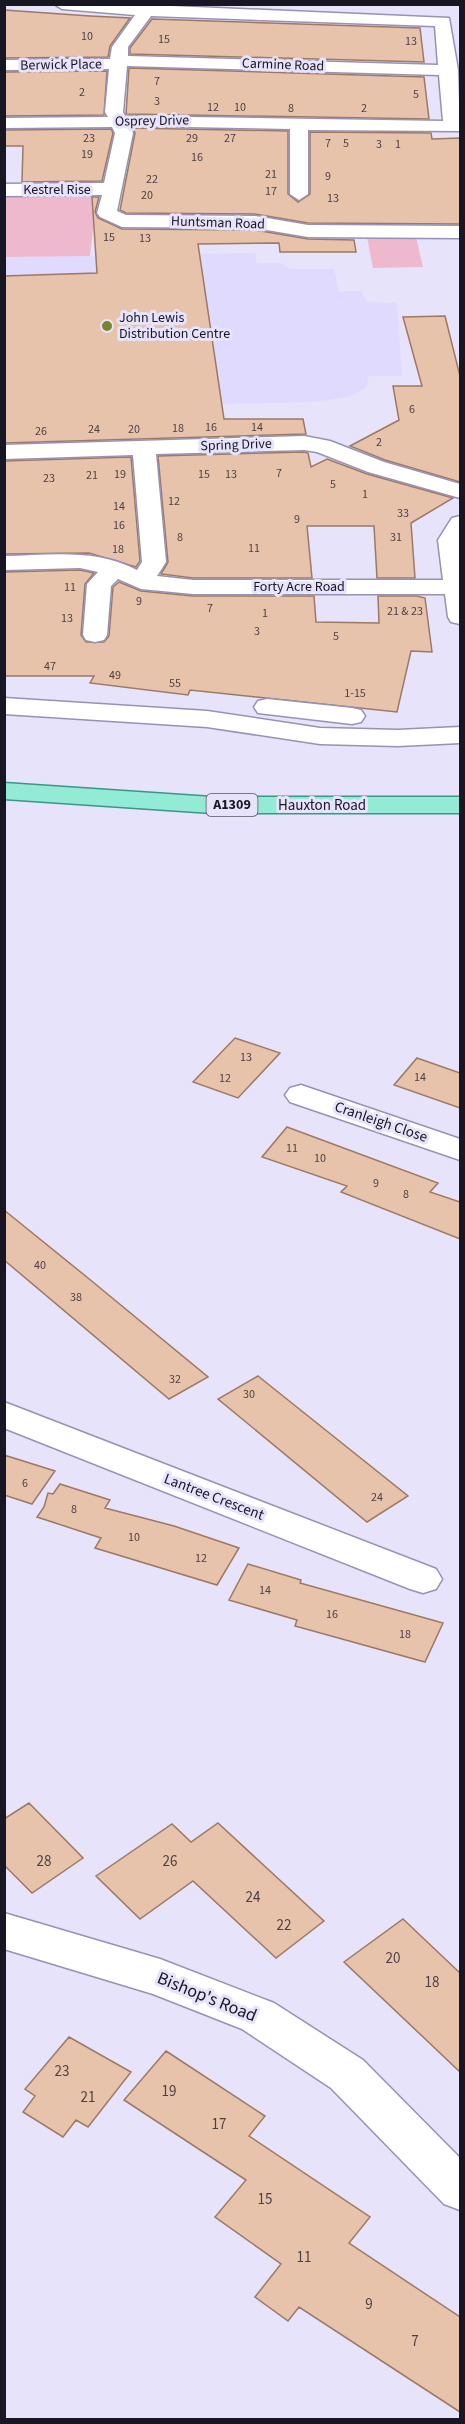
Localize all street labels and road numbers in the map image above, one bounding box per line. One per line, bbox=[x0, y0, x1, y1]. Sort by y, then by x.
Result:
street label: Berwick Place bbox=[20, 54, 102, 76]
street label: Carmine Road bbox=[241, 54, 325, 76]
street label: Osprey Drive bbox=[115, 110, 189, 132]
street label: Kestrel Rise bbox=[23, 180, 91, 200]
street label: Huntsman Road bbox=[171, 211, 265, 235]
street label: Spring Drive bbox=[200, 434, 272, 456]
street label: Forty Acre Road bbox=[253, 577, 345, 597]
road number: A1309 bbox=[206, 794, 258, 816]
street label: Hauxton Road bbox=[278, 795, 366, 816]
street label: Cranleigh Close bbox=[332, 1096, 430, 1148]
street label: Lantree Crescent bbox=[161, 1468, 267, 1526]
street label: Bishop's Road bbox=[153, 1966, 261, 2028]

